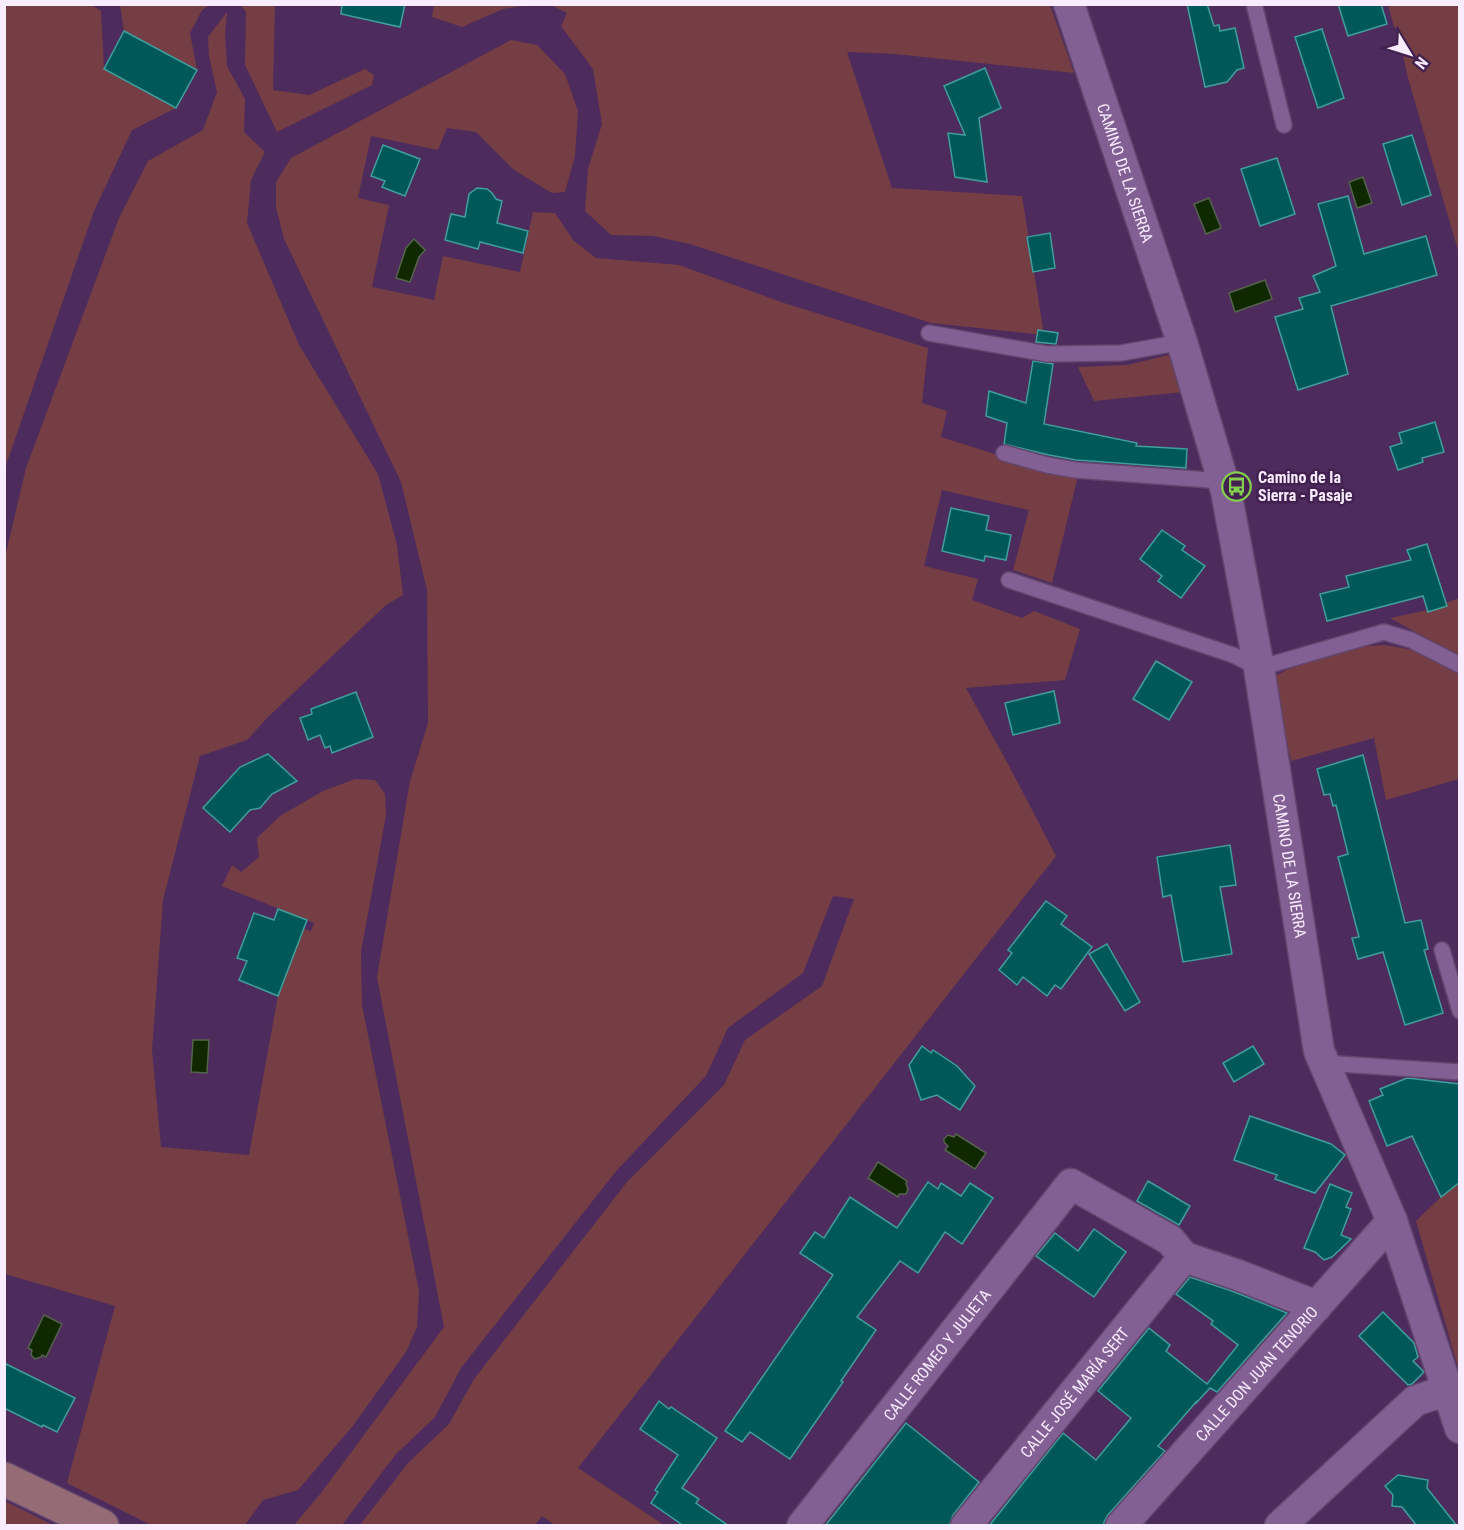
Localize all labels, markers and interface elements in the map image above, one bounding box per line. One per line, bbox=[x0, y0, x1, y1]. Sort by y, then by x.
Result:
north arrow bbox=[1380, 24, 1440, 84]
text: N bbox=[1411, 53, 1432, 73]
street label: CAMINO DE LA SIERRA bbox=[1093, 101, 1157, 245]
place label: Camino de la Sierra - Pasaje bbox=[1258, 468, 1353, 505]
bus stop icon: Camino de la Sierra - Pasaje bbox=[1221, 470, 1253, 502]
street label: CAMINO DE LA SIERRA bbox=[1269, 792, 1310, 939]
street label: CALLE ROMEO Y JULIETA bbox=[880, 1285, 995, 1425]
street label: CALLE DON JUAN TENORIO bbox=[1192, 1302, 1322, 1445]
street label: CALLE JOSÉ MARÍA SERT bbox=[1016, 1324, 1133, 1462]

